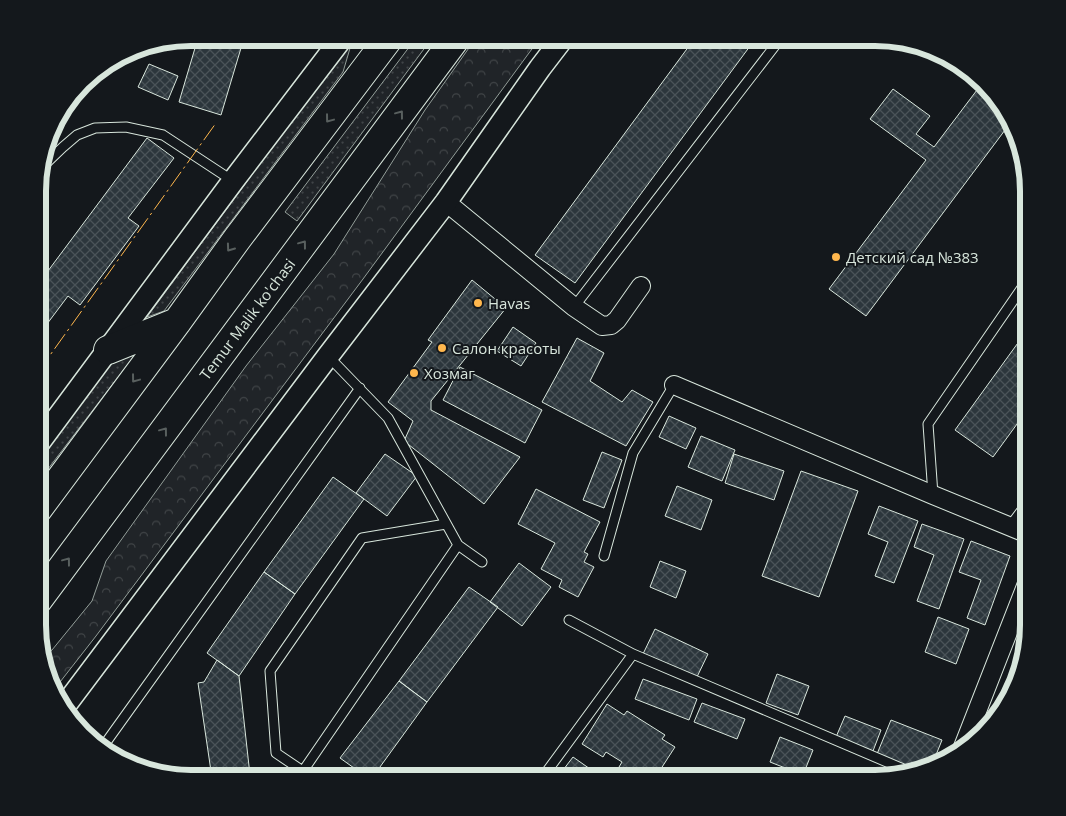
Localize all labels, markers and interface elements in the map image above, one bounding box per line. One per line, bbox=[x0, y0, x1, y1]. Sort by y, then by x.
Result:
one-way arrow bbox=[394, 111, 402, 120]
one-way arrow bbox=[325, 113, 334, 122]
one-way arrow bbox=[297, 241, 305, 250]
one-way arrow bbox=[228, 242, 236, 251]
place label: Детский сад №383 bbox=[846, 247, 979, 267]
marker: Детский сад №383 bbox=[830, 251, 842, 263]
street label: Temur Malik ko'chasi bbox=[195, 254, 299, 384]
place label: Havas bbox=[488, 293, 530, 313]
marker: Havas bbox=[472, 297, 484, 309]
place label: Салон красоты bbox=[452, 338, 561, 358]
marker: Салон красоты bbox=[436, 342, 448, 354]
place label: Хозмаг bbox=[424, 363, 475, 383]
marker: Хозмаг bbox=[408, 367, 420, 379]
one-way arrow bbox=[132, 373, 140, 382]
one-way arrow bbox=[158, 427, 167, 437]
one-way arrow bbox=[61, 557, 70, 567]

